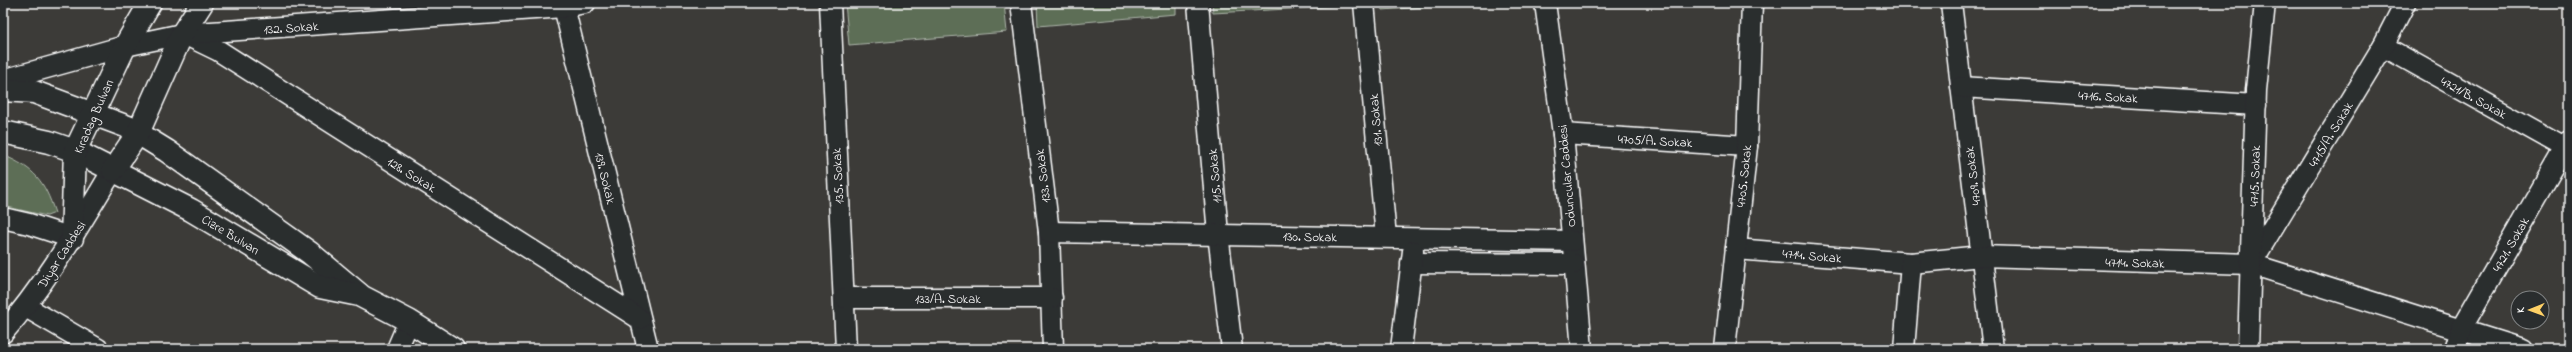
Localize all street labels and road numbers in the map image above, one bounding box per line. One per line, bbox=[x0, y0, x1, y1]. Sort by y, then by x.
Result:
street label: 132. Sokak bbox=[263, 17, 319, 40]
street label: 4721/B. Sokak bbox=[2437, 72, 2510, 124]
street label: Kıradag Bulvarı bbox=[69, 76, 120, 157]
street label: 4716. Sokak bbox=[2078, 86, 2138, 109]
street label: 131. Sokak bbox=[1365, 93, 1388, 147]
street label: 4715/A. Sokak bbox=[2304, 98, 2358, 171]
street label: Oduncular Caddesi bbox=[1554, 124, 1581, 228]
street label: 4705/A. Sokak bbox=[1617, 130, 1693, 153]
street label: 4705. Sokak bbox=[1732, 144, 1757, 208]
street label: 4709. Sokak bbox=[1960, 145, 1987, 206]
street label: 4715. Sokak bbox=[2245, 145, 2266, 207]
street label: 135. Sokak bbox=[828, 147, 849, 204]
street label: 115. Sokak bbox=[1204, 147, 1227, 204]
street label: 133. Sokak bbox=[1031, 148, 1056, 204]
street label: 139. Sokak bbox=[589, 151, 620, 206]
street label: 128. Sokak bbox=[383, 153, 440, 198]
street label: Cizre Bulvarı bbox=[198, 210, 263, 260]
street label: 4721. Sokak bbox=[2488, 214, 2535, 276]
street label: Diyar Caddesi bbox=[33, 217, 92, 294]
street label: 130. Sokak bbox=[1283, 228, 1338, 247]
street label: 4714. Sokak bbox=[1782, 244, 1843, 269]
street label: 4714. Sokak bbox=[2105, 253, 2165, 274]
street label: 133/A. Sokak bbox=[915, 290, 981, 309]

